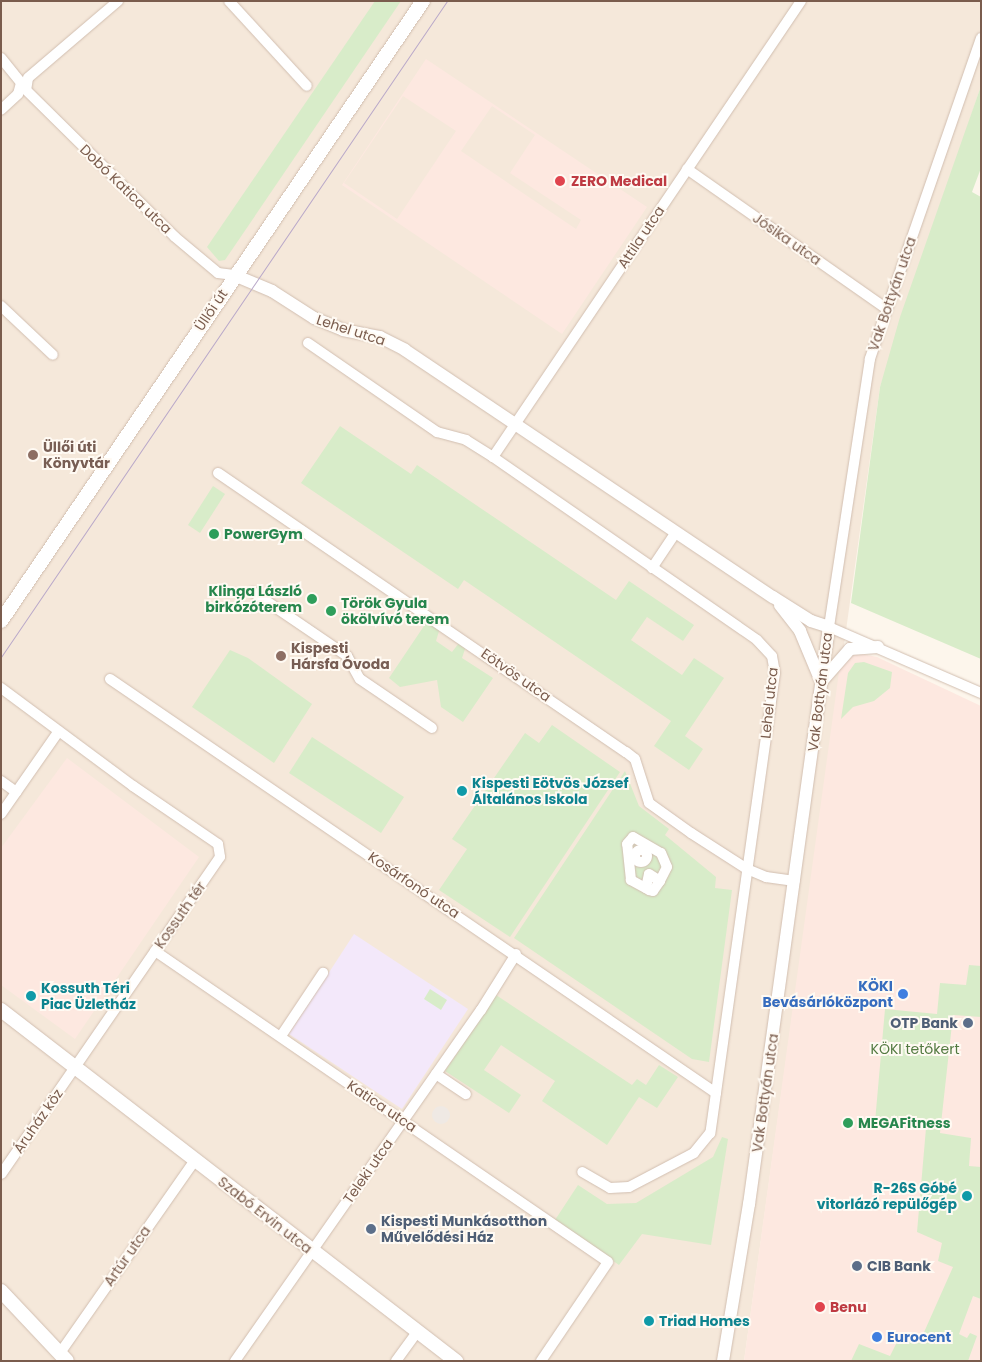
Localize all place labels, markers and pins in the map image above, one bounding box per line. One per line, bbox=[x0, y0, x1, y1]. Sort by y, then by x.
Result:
place label: ZERO Medical bbox=[571, 173, 667, 189]
marker: ZERO Medical bbox=[553, 174, 567, 188]
place label: Üllői úti Könyvtár bbox=[43, 439, 110, 472]
marker: Üllői úti Könyvtár bbox=[27, 449, 39, 461]
place label: PowerGym bbox=[224, 526, 303, 542]
marker: PowerGym bbox=[208, 528, 220, 540]
place label: Klinga László birkózóterem bbox=[205, 583, 302, 616]
marker: Klinga László birkózóterem bbox=[306, 593, 318, 605]
place label: Török Gyula ökölvívó terem bbox=[341, 595, 449, 628]
marker: Török Gyula ökölvívó terem bbox=[325, 605, 337, 617]
place label: Kispesti Hársfa Óvoda bbox=[291, 640, 390, 672]
marker: Kispesti Hársfa Óvoda bbox=[275, 650, 287, 662]
place label: Kispesti Eötvös József Általános Iskola bbox=[472, 775, 628, 808]
marker: Kispesti Eötvös József Általános Iskola bbox=[456, 785, 468, 797]
place label: KÖKI Bevásárlóközpont bbox=[762, 978, 893, 1010]
place label: Kossuth Téri Piac Üzletház bbox=[41, 980, 136, 1012]
marker: KÖKI Bevásárlóközpont bbox=[897, 988, 909, 1000]
marker: Kossuth Téri Piac Üzletház bbox=[25, 990, 37, 1002]
place label: OTP Bank bbox=[890, 1015, 958, 1031]
marker: OTP Bank bbox=[962, 1017, 974, 1029]
place label: MEGAFitness bbox=[858, 1115, 951, 1131]
marker: MEGAFitness bbox=[842, 1117, 854, 1129]
place label: R-26S Góbé vitorlázó repülőgép bbox=[817, 1180, 957, 1212]
marker: R-26S Góbé vitorlázó repülőgép bbox=[961, 1190, 973, 1202]
place label: Kispesti Munkásotthon Művelődési Ház bbox=[381, 1213, 547, 1246]
marker: Kispesti Munkásotthon Művelődési Ház bbox=[365, 1223, 377, 1235]
place label: CIB Bank bbox=[867, 1258, 931, 1274]
marker: CIB Bank bbox=[851, 1260, 863, 1272]
place label: Benu bbox=[830, 1299, 867, 1315]
marker: Benu bbox=[814, 1301, 826, 1313]
place label: Triad Homes bbox=[659, 1313, 750, 1329]
marker: Triad Homes bbox=[643, 1315, 655, 1327]
place label: Eurocent bbox=[887, 1329, 951, 1345]
marker: Eurocent bbox=[871, 1331, 883, 1343]

